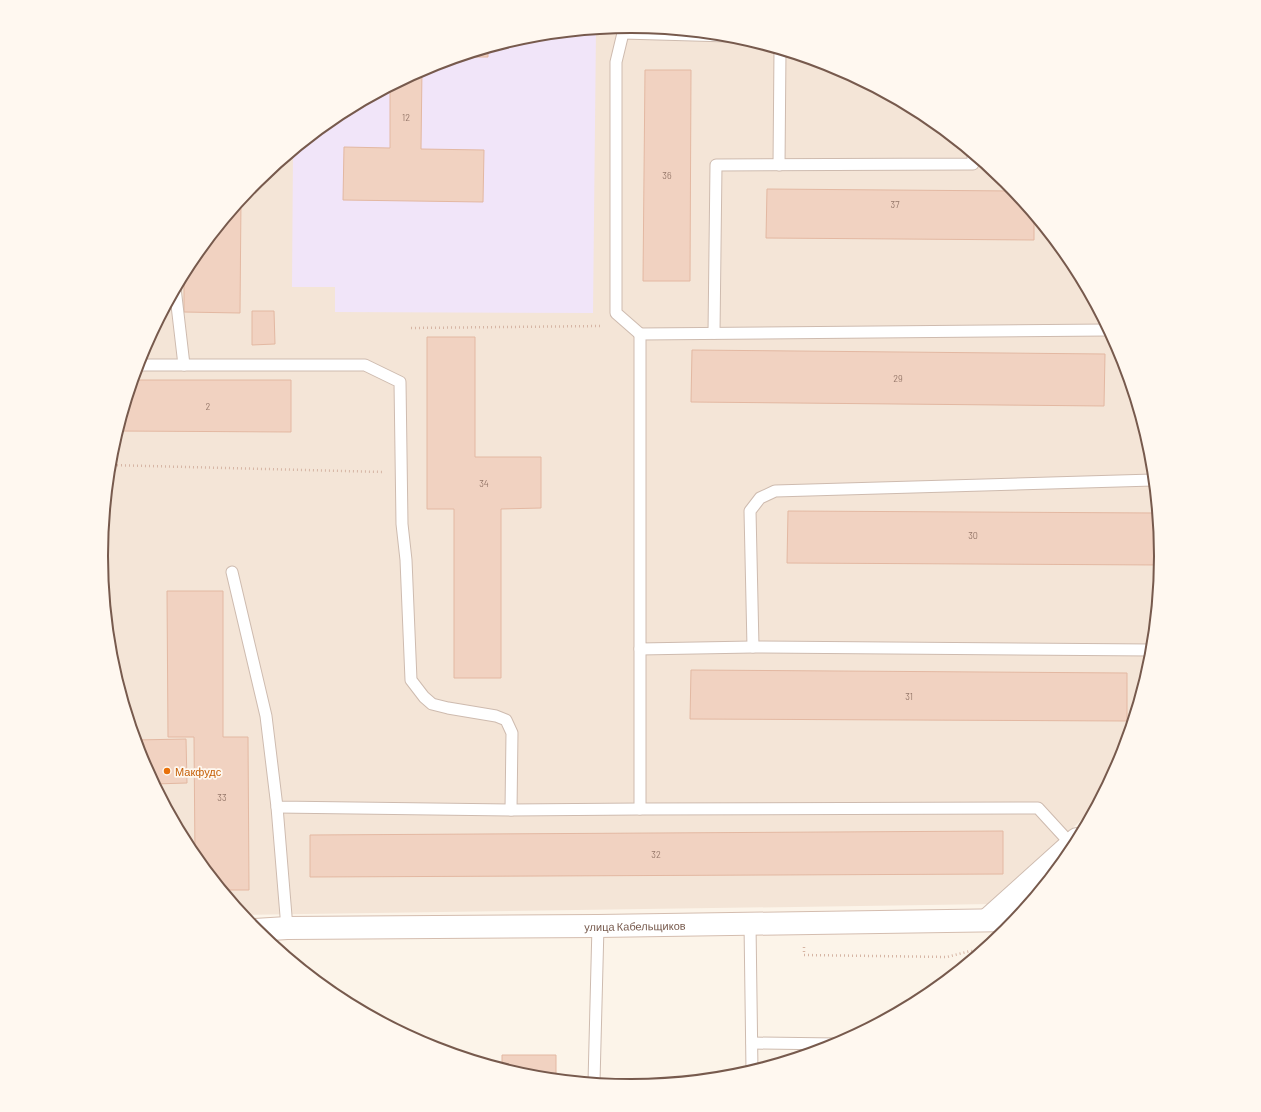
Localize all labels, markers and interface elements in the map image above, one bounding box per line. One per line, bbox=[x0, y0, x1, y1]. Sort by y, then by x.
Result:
house number: 12 bbox=[402, 112, 410, 123]
house number: 36 bbox=[662, 170, 672, 181]
house number: 37 bbox=[891, 199, 900, 210]
house number: 29 bbox=[893, 373, 903, 384]
house number: 2 bbox=[206, 401, 211, 412]
house number: 34 bbox=[479, 478, 489, 489]
house number: 30 bbox=[968, 530, 978, 541]
house number: 31 bbox=[905, 691, 913, 702]
place label: Макфудс bbox=[175, 765, 222, 778]
marker: Макфудс bbox=[162, 766, 172, 776]
house number: 33 bbox=[217, 792, 227, 803]
house number: 32 bbox=[651, 849, 661, 860]
street label: улица Кабельщиков bbox=[584, 918, 686, 933]

